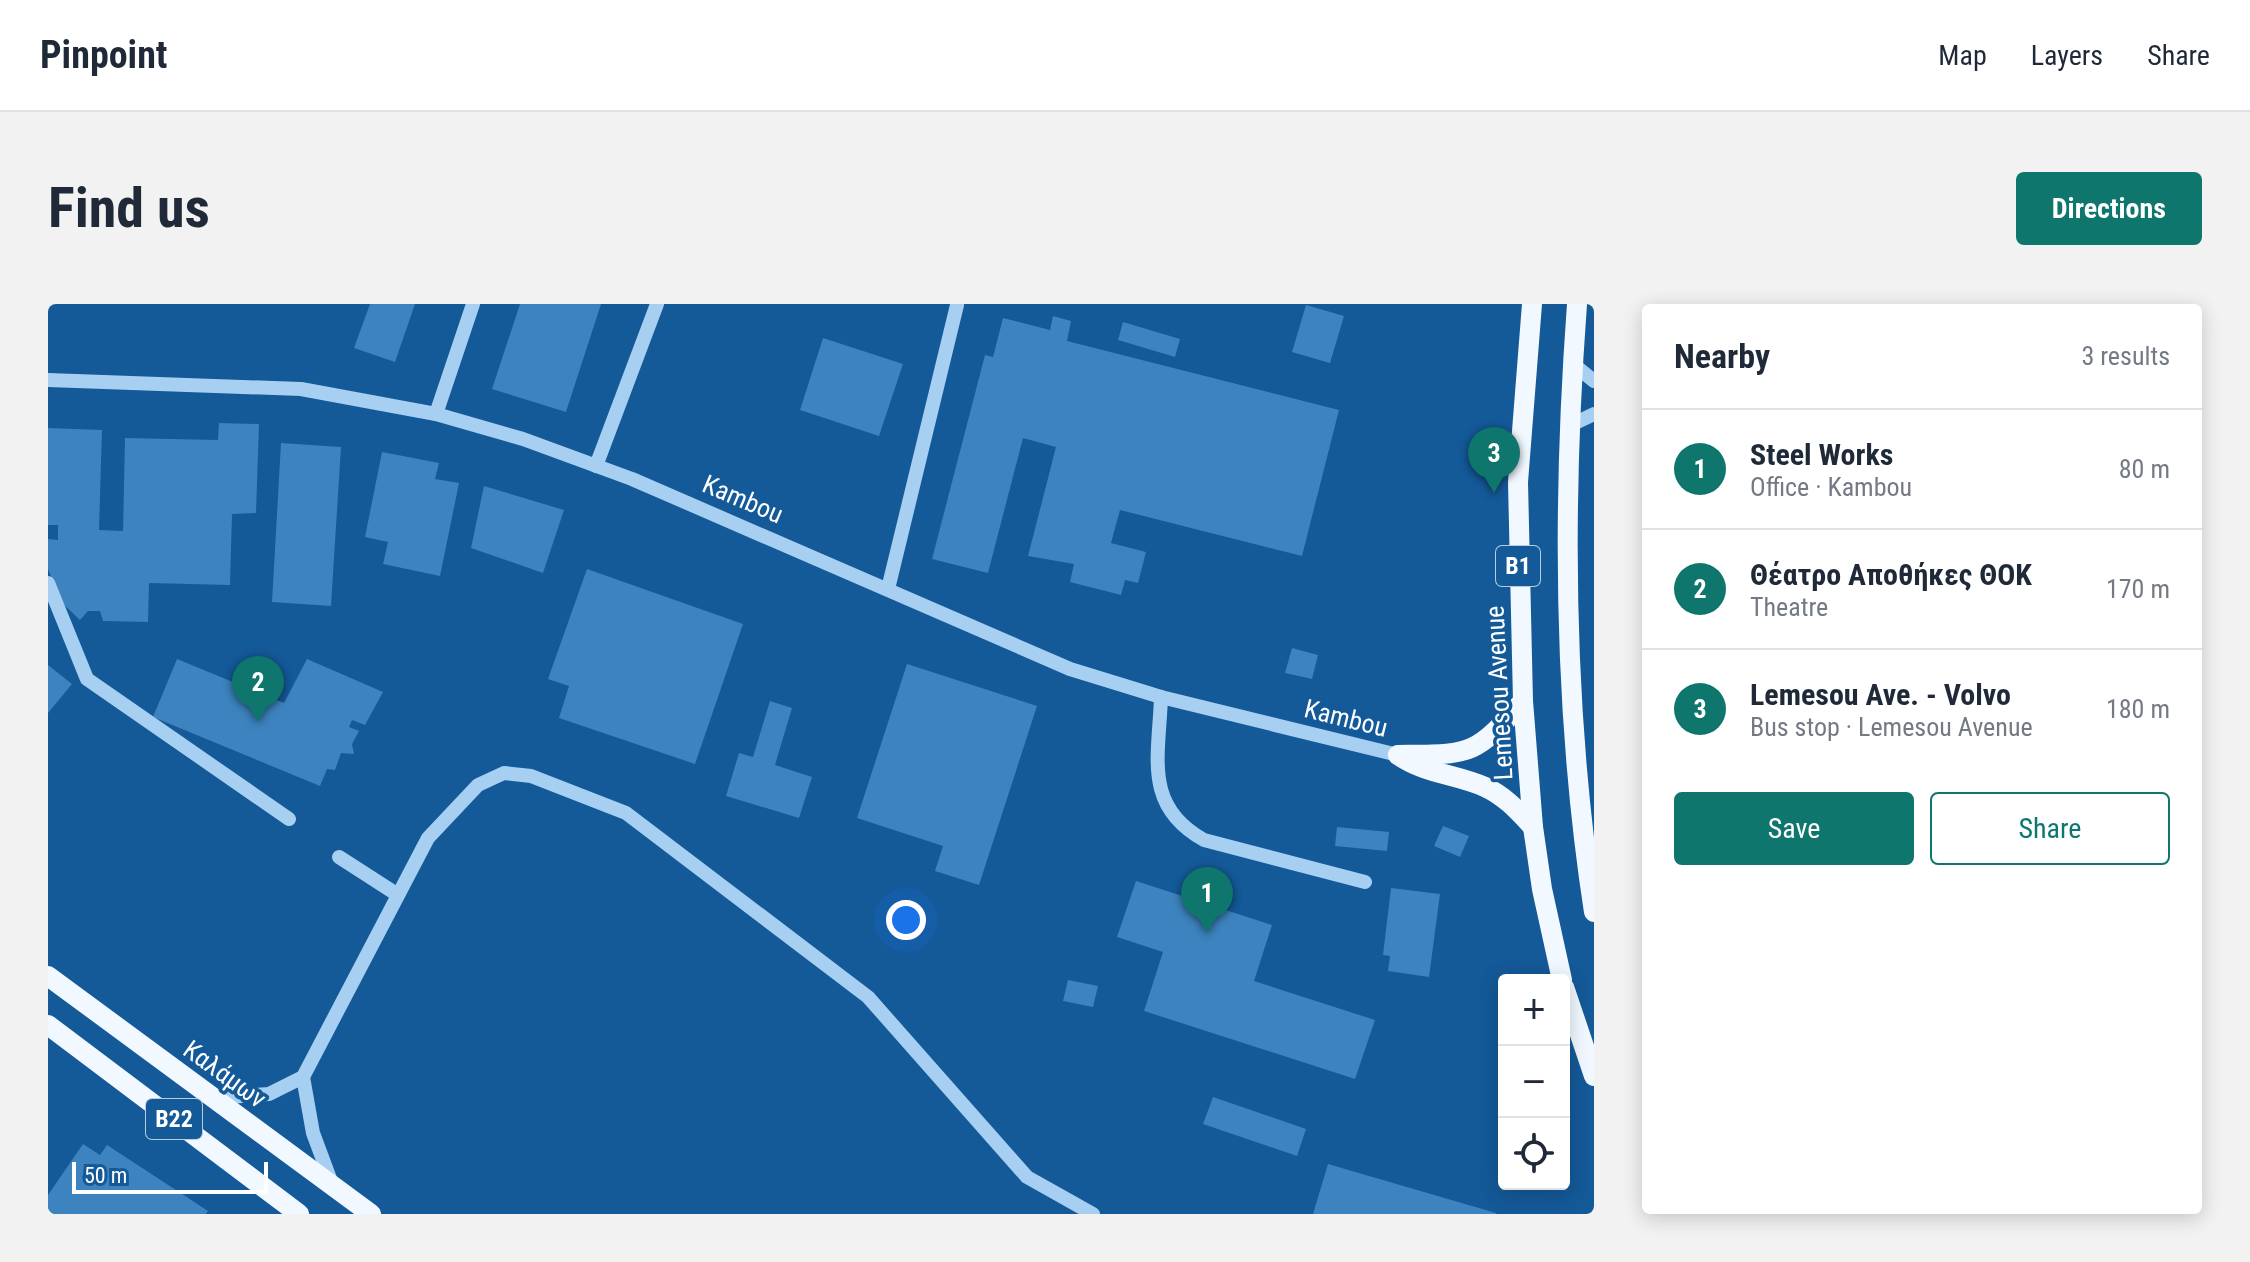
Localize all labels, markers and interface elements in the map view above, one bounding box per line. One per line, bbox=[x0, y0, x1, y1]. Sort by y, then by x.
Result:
text: Pinpoint bbox=[40, 33, 168, 77]
text: Map bbox=[1938, 39, 1987, 72]
text: Layers bbox=[2031, 39, 2103, 72]
text: Share bbox=[2147, 39, 2210, 72]
button: Directions bbox=[2016, 172, 2202, 245]
text: Find us bbox=[48, 175, 210, 241]
text: Nearby bbox=[1674, 336, 1770, 376]
text: 3 results bbox=[2081, 341, 2170, 371]
pin: 3 bbox=[1468, 427, 1520, 493]
text: Steel Works bbox=[1750, 437, 1893, 472]
text: 1 bbox=[1693, 454, 1707, 484]
text: 80 m bbox=[2119, 454, 2170, 484]
street label: Kambou bbox=[698, 469, 788, 529]
text: Office · Kambou bbox=[1750, 472, 1912, 502]
road number: B1 bbox=[1496, 546, 1540, 586]
text: Θέατρο Αποθήκες ΘΟΚ bbox=[1750, 557, 2032, 592]
text: 2 bbox=[1693, 574, 1707, 604]
text: 170 m bbox=[2106, 574, 2170, 604]
text: Theatre bbox=[1750, 592, 1828, 622]
street label: Lemesou Avenue bbox=[1479, 605, 1519, 781]
pin: 2 bbox=[232, 656, 284, 722]
text: Lemesou Ave. - Volvo bbox=[1750, 677, 2011, 712]
street label: Kambou bbox=[1301, 693, 1391, 743]
text: 3 bbox=[1693, 694, 1707, 724]
text: 180 m bbox=[2106, 694, 2170, 724]
text: Bus stop · Lemesou Avenue bbox=[1750, 712, 2033, 742]
button: Save bbox=[1674, 792, 1914, 865]
button: Share bbox=[1930, 792, 2170, 865]
pin: 1 bbox=[1181, 867, 1233, 933]
your location bbox=[886, 900, 926, 940]
map controls bbox=[1498, 974, 1570, 1190]
button: + bbox=[1498, 974, 1570, 1046]
street label: Καλάμων bbox=[178, 1034, 272, 1114]
button: − bbox=[1498, 1046, 1570, 1118]
road number: B22 bbox=[146, 1099, 202, 1139]
button: locate bbox=[1498, 1118, 1570, 1190]
scale bar bbox=[72, 1158, 268, 1194]
text: 50 m bbox=[84, 1163, 127, 1188]

